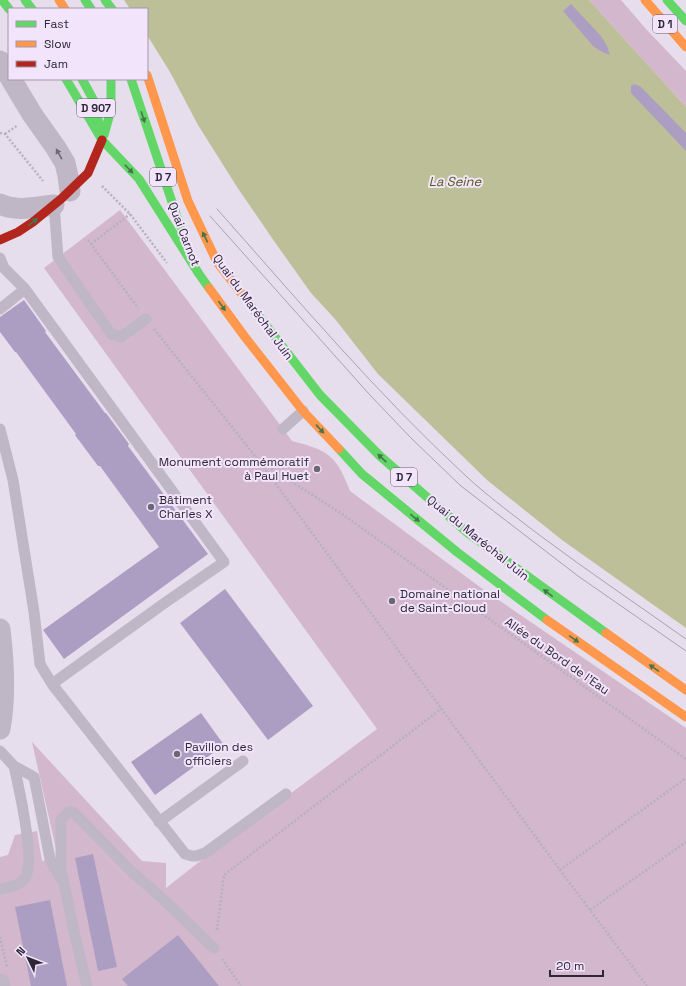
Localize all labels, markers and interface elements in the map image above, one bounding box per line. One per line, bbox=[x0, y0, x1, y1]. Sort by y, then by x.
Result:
legend bbox=[8, 8, 148, 80]
road number: D 1 bbox=[653, 15, 677, 33]
text: Fast bbox=[44, 16, 69, 32]
text: Slow bbox=[44, 36, 71, 52]
text: Jam bbox=[44, 56, 68, 72]
road number: D 907 bbox=[77, 99, 115, 117]
one-way arrow bbox=[141, 111, 147, 123]
one-way arrow bbox=[56, 148, 63, 160]
one-way arrow bbox=[124, 164, 133, 173]
road number: D 7 bbox=[150, 168, 176, 186]
water label: La Seine bbox=[429, 173, 483, 190]
street label: Quai Carnot bbox=[164, 200, 204, 268]
one-way arrow bbox=[27, 218, 38, 227]
one-way arrow bbox=[202, 231, 208, 243]
street label: Quai du Maréchal Juin bbox=[209, 251, 297, 363]
one-way arrow bbox=[218, 300, 226, 311]
one-way arrow bbox=[315, 424, 325, 434]
one-way arrow bbox=[377, 453, 387, 463]
place label: Monument commémoratif à Paul Huet bbox=[159, 454, 309, 484]
marker: Monument commémoratif à Paul Huet bbox=[312, 464, 322, 474]
road number: D 7 bbox=[391, 468, 417, 486]
place label: Bâtiment Charles X bbox=[159, 492, 213, 522]
street label: Quai du Maréchal Juin bbox=[424, 492, 532, 584]
marker: Bâtiment Charles X bbox=[146, 502, 156, 512]
one-way arrow bbox=[410, 513, 420, 522]
place label: Domaine national de Saint-Cloud bbox=[400, 586, 500, 616]
one-way arrow bbox=[542, 588, 553, 597]
marker: Domaine national de Saint-Cloud bbox=[387, 596, 397, 606]
street label: Allée du Bord de l'Eau bbox=[502, 614, 612, 698]
one-way arrow bbox=[569, 635, 580, 643]
one-way arrow bbox=[649, 664, 659, 672]
place label: Pavillon des officiers bbox=[185, 739, 253, 769]
marker: Pavillon des officiers bbox=[172, 749, 182, 759]
north arrow bbox=[8, 938, 48, 978]
text: N bbox=[13, 944, 28, 959]
scale bar bbox=[550, 952, 603, 978]
text: 20 m bbox=[556, 958, 584, 974]

